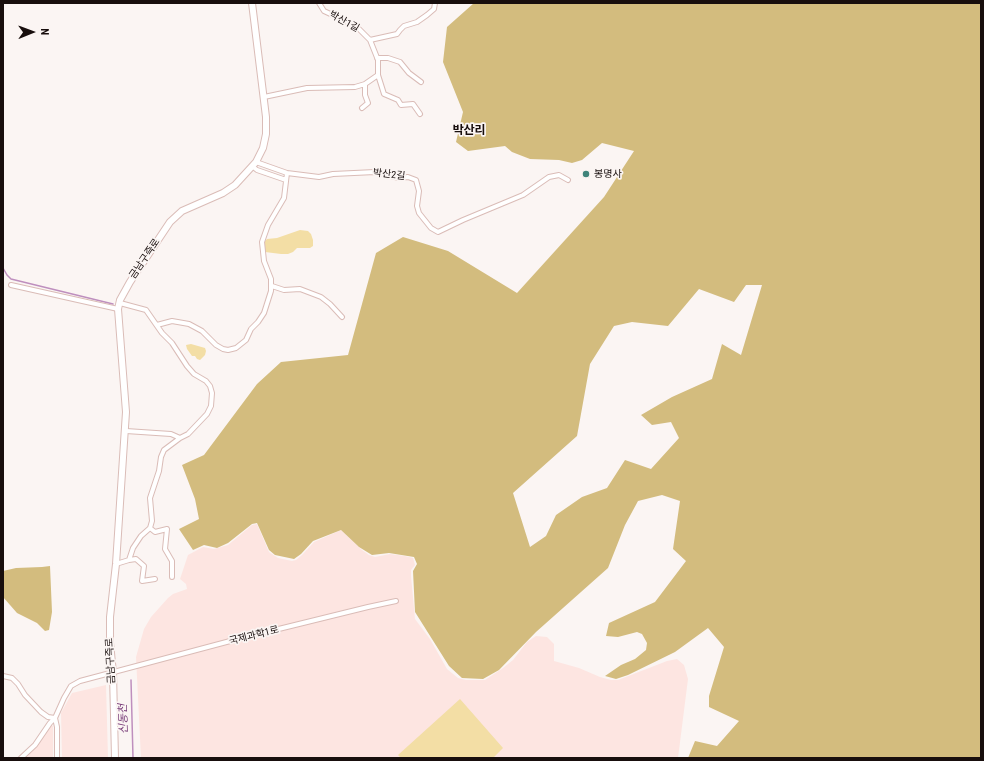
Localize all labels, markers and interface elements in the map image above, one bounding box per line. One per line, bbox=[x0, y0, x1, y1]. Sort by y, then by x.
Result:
street label: 박산1길 bbox=[327, 9, 361, 35]
north arrow bbox=[12, 12, 52, 52]
text: N bbox=[38, 28, 51, 35]
district label: 박산리 bbox=[452, 124, 486, 138]
street label: 박산2길 bbox=[372, 167, 406, 183]
place label: 봉명사 bbox=[594, 168, 622, 180]
marker: 봉명사 bbox=[581, 169, 591, 179]
street label: 금남구즉로 bbox=[127, 237, 163, 281]
street label: 국제과학1로 bbox=[228, 624, 280, 648]
street label: 금남구즉로 bbox=[104, 638, 118, 684]
water label: 신동천 bbox=[117, 704, 131, 734]

